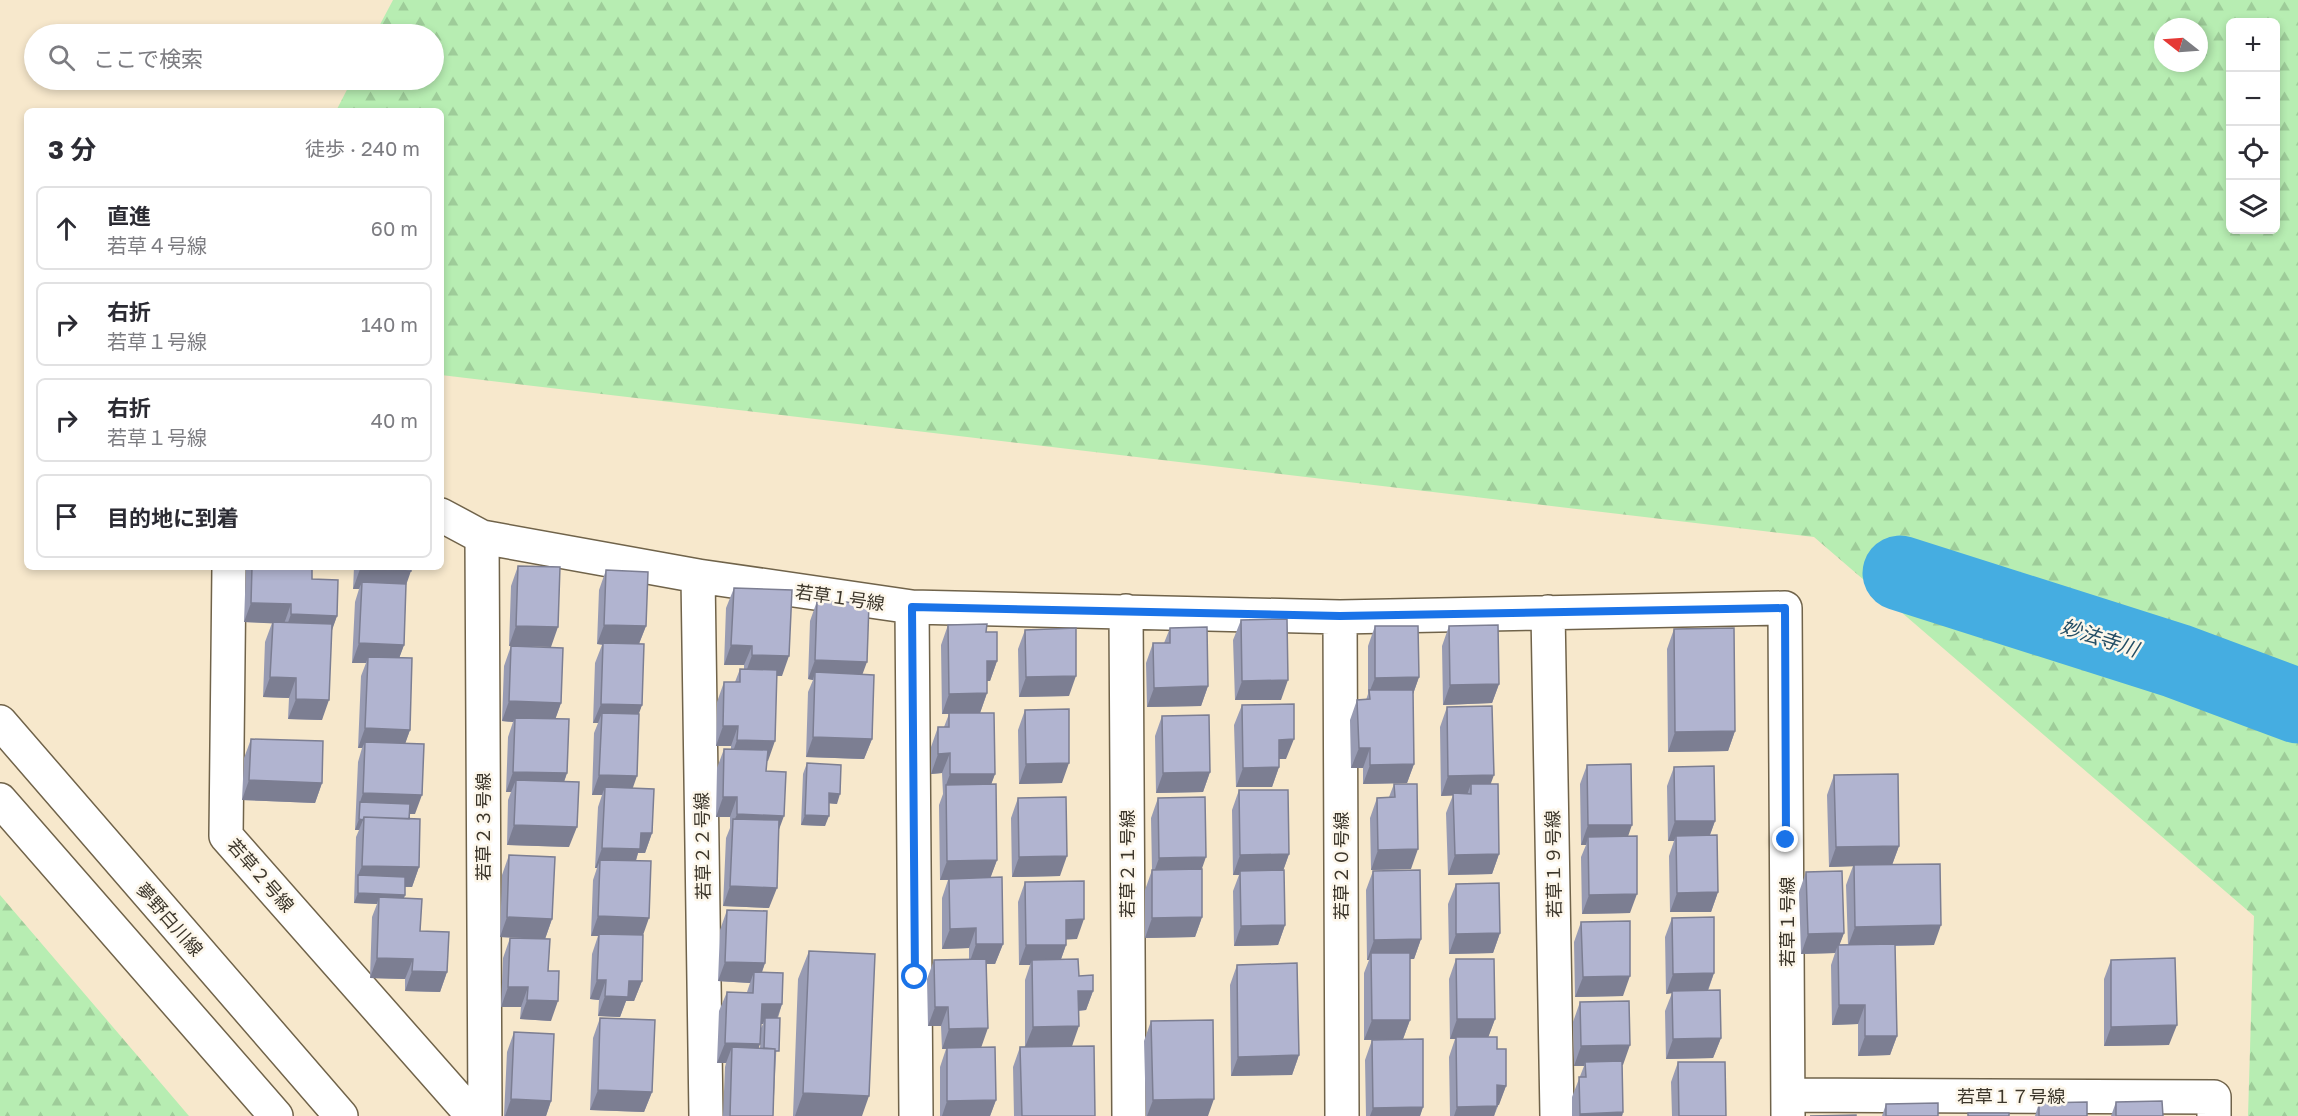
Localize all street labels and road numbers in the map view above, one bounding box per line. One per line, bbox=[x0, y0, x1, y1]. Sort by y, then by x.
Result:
street label: 若草１号線 bbox=[794, 580, 886, 614]
street label: 若草２３号線 bbox=[472, 773, 494, 881]
street label: 若草２２号線 bbox=[690, 792, 714, 900]
street label: 若草２１号線 bbox=[1116, 810, 1138, 918]
street label: 若草１９号線 bbox=[1541, 810, 1565, 918]
street label: 若草２０号線 bbox=[1330, 812, 1352, 920]
street label: 若草２号線 bbox=[223, 834, 299, 916]
street label: 若草１号線 bbox=[1776, 877, 1798, 967]
street label: 夢野白川線 bbox=[132, 878, 208, 960]
street label: 若草１７号線 bbox=[1957, 1085, 2065, 1107]

